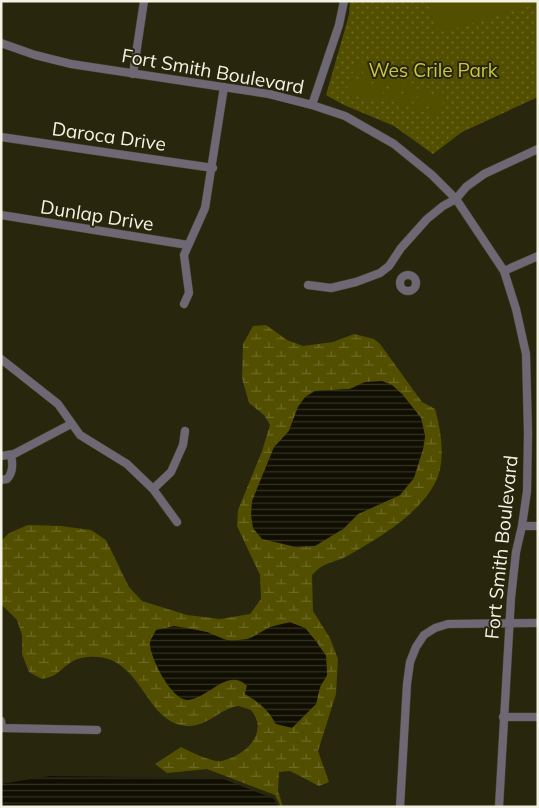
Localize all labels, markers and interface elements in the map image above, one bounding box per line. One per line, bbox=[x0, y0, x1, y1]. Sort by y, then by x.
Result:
street label: Fort Smith Boulevard bbox=[120, 43, 306, 99]
park label: Wes Crile Park bbox=[369, 58, 498, 82]
street label: Daroca Drive bbox=[50, 116, 168, 156]
street label: Dunlap Drive bbox=[39, 194, 155, 236]
street label: Fort Smith Boulevard bbox=[479, 454, 523, 640]

